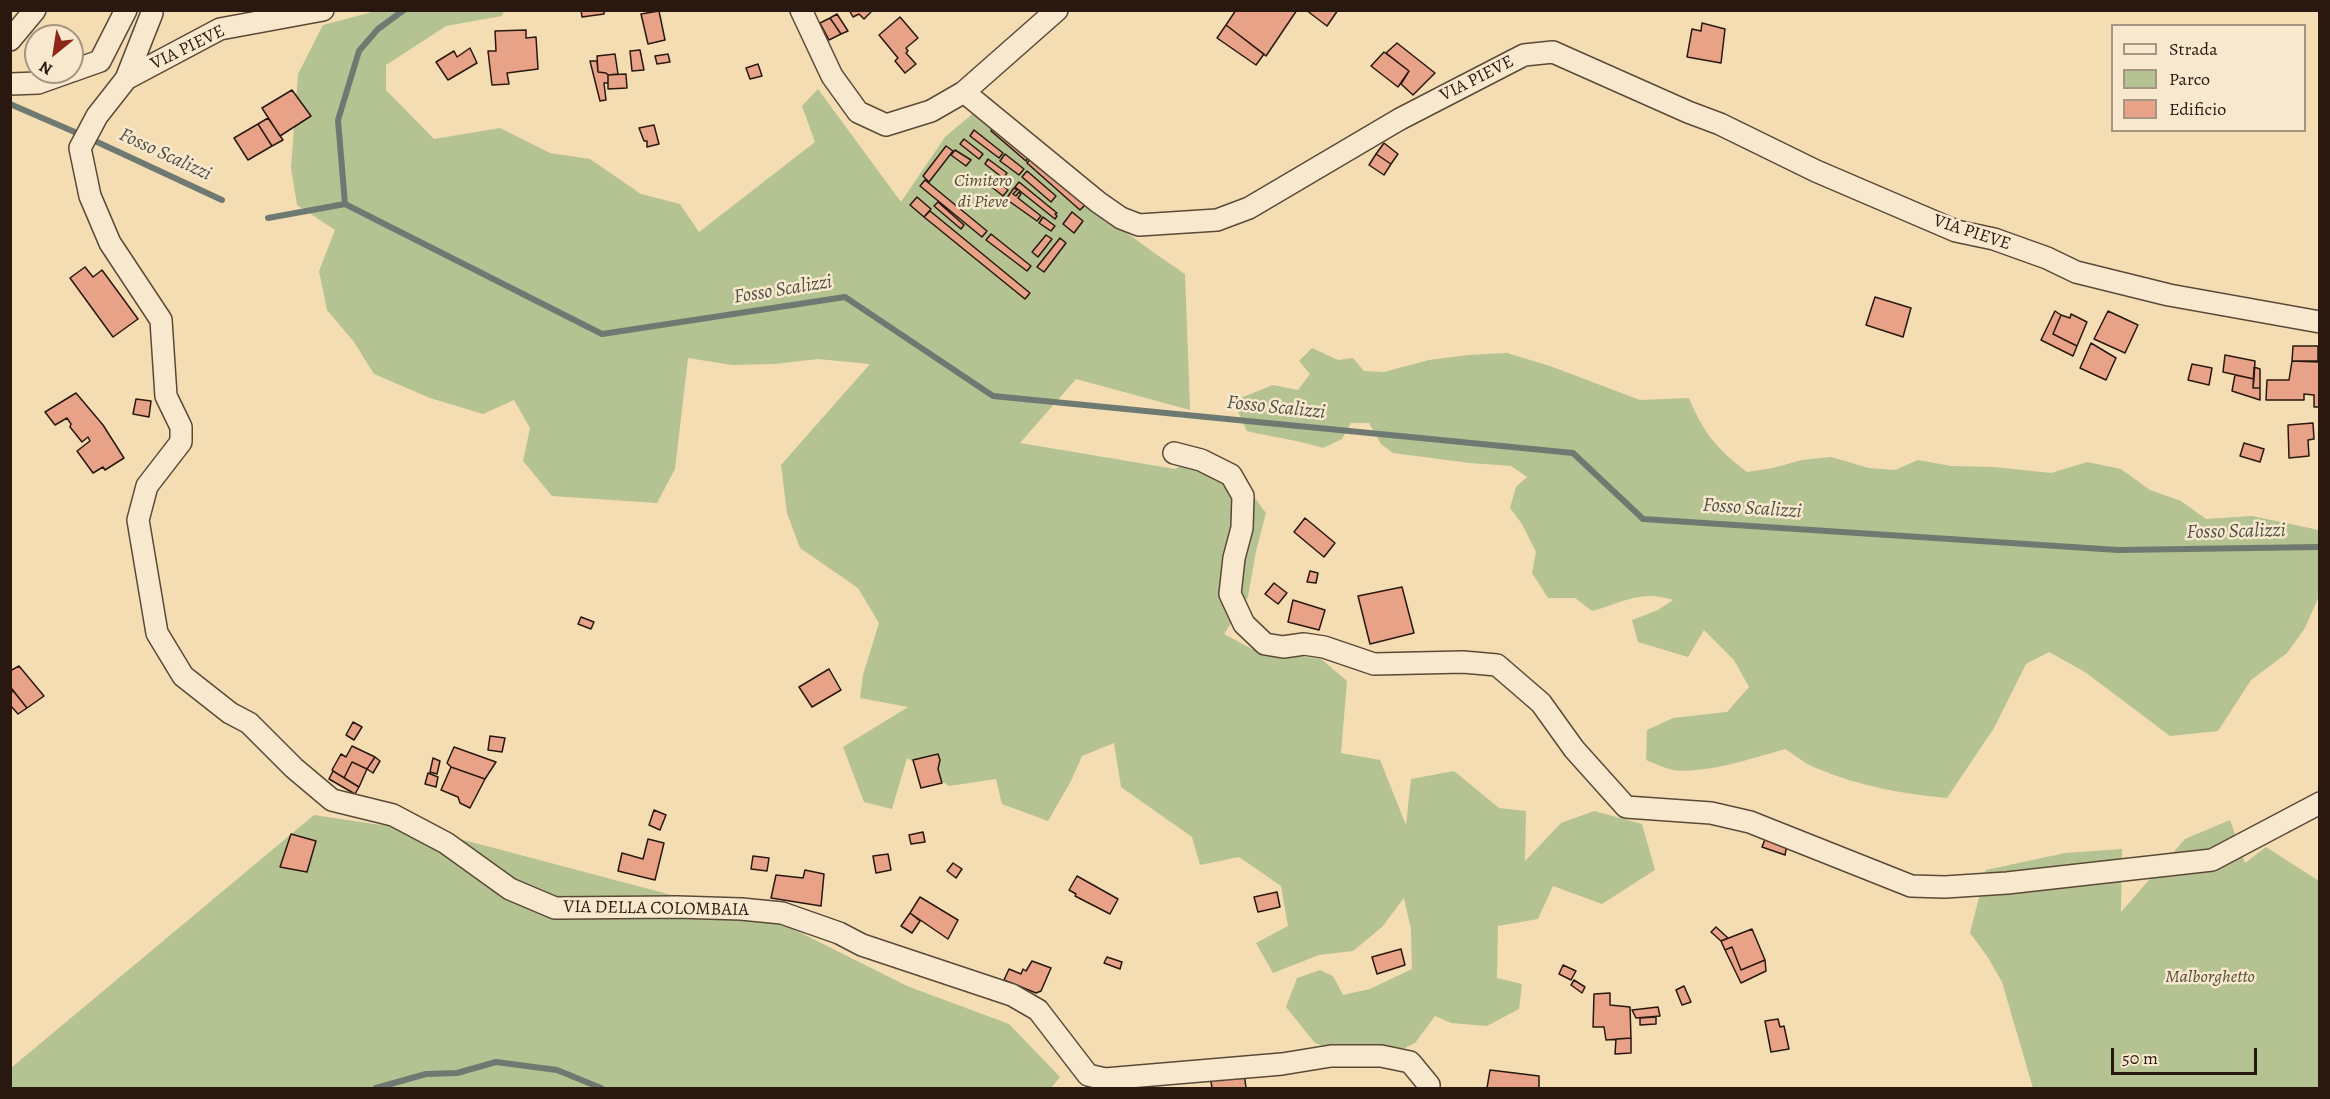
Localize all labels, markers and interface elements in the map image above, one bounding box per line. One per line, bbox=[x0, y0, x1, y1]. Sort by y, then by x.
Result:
street label: VIA PIEVE bbox=[147, 21, 229, 75]
north arrow bbox=[24, 24, 84, 84]
legend bbox=[2111, 24, 2306, 132]
text: Strada bbox=[2169, 37, 2218, 61]
street label: VIA PIEVE bbox=[1436, 51, 1518, 107]
text: N bbox=[35, 55, 57, 80]
text: Parco bbox=[2169, 67, 2210, 91]
text: Edificio bbox=[2169, 97, 2226, 121]
water label: Fosso Scalizzi bbox=[115, 123, 215, 187]
park label: Cimitero di Pieve bbox=[954, 171, 1012, 213]
street label: VIA PIEVE bbox=[1931, 210, 2013, 256]
water label: Fosso Scalizzi bbox=[732, 270, 834, 310]
water label: Fosso Scalizzi bbox=[1225, 391, 1327, 425]
water label: Fosso Scalizzi bbox=[1702, 494, 1802, 524]
water label: Fosso Scalizzi bbox=[2186, 519, 2286, 545]
street label: VIA DELLA COLOMBAIA bbox=[563, 897, 749, 921]
park label: Malborghetto bbox=[2165, 967, 2255, 989]
scale bar bbox=[2114, 1036, 2260, 1074]
text: 50 m bbox=[2122, 1046, 2158, 1070]

